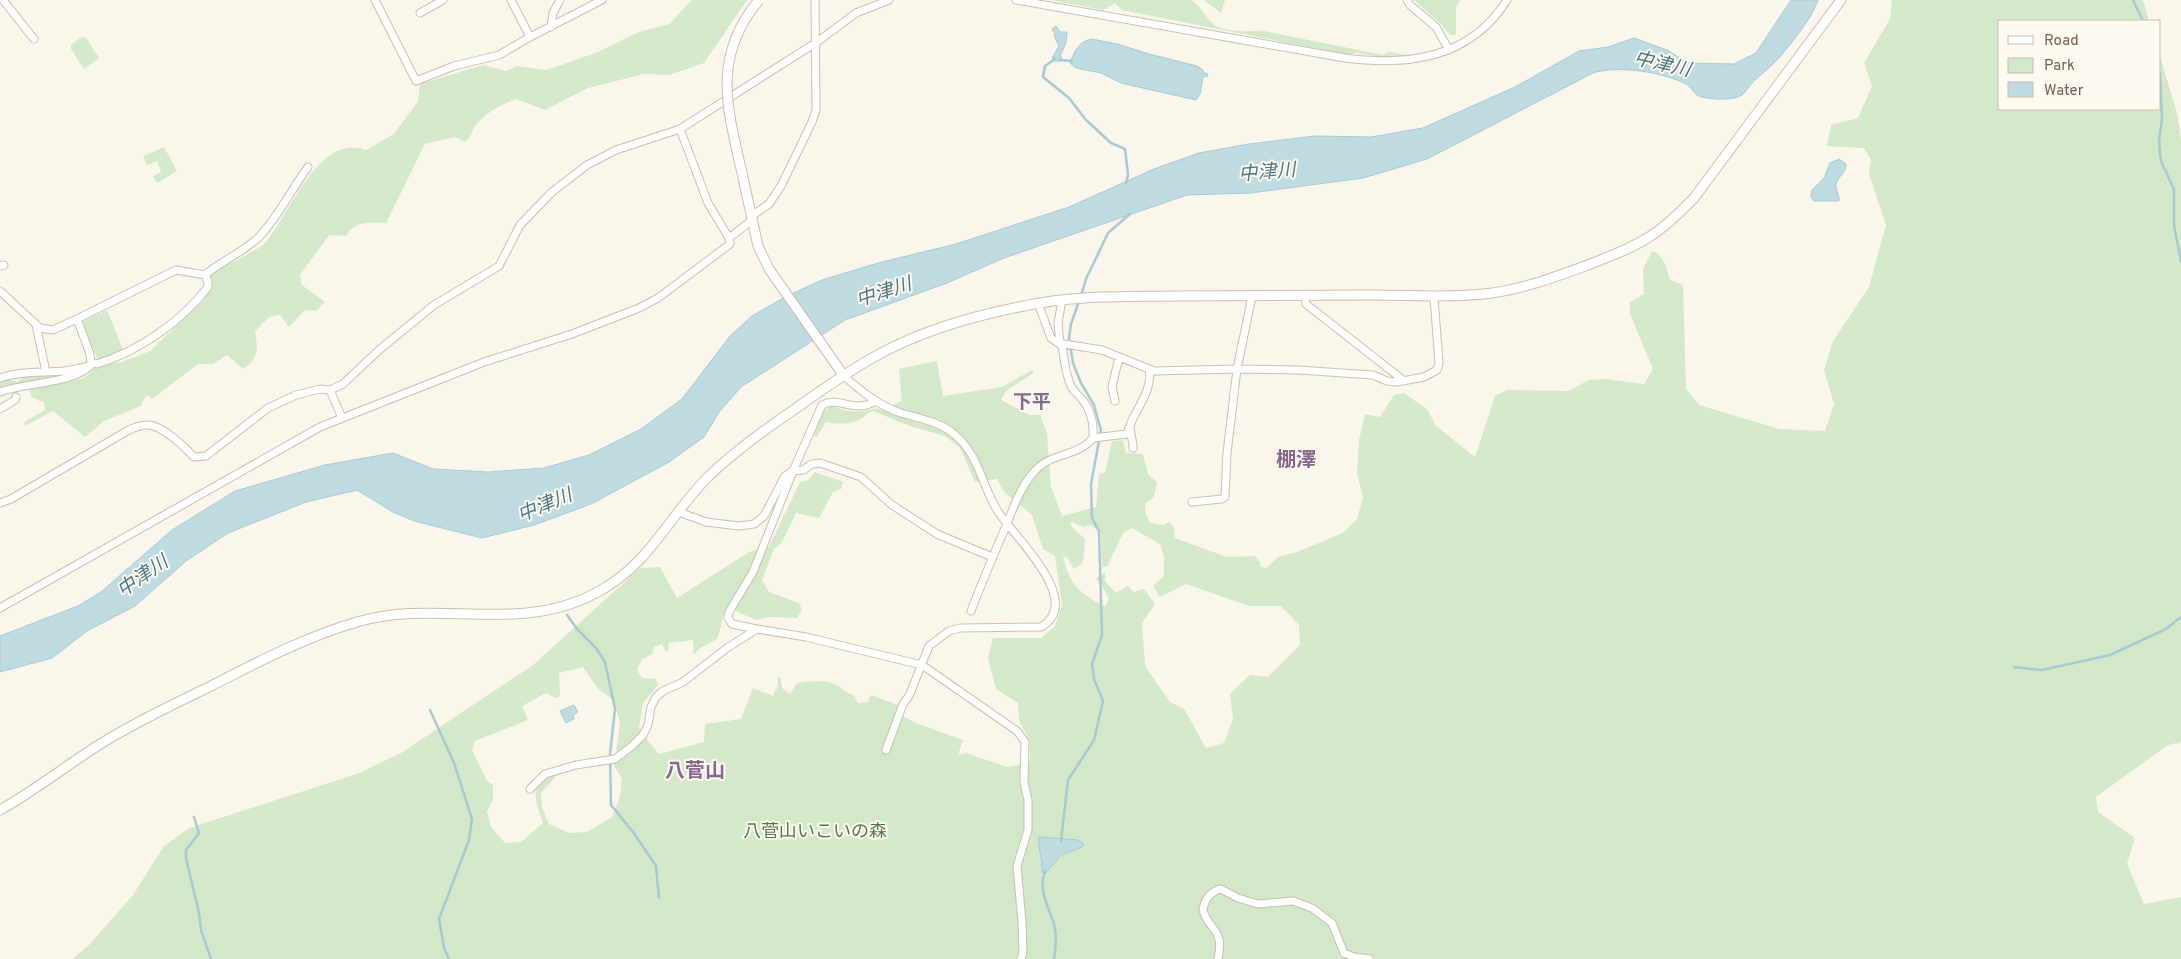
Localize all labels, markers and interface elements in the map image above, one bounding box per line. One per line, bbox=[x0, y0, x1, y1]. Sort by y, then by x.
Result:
legend bbox=[1998, 20, 2161, 110]
text: Road bbox=[2044, 32, 2079, 51]
water label: 中津川 bbox=[1632, 47, 1694, 84]
text: Park bbox=[2044, 57, 2075, 76]
text: Water bbox=[2044, 82, 2084, 101]
water label: 中津川 bbox=[1238, 158, 1298, 187]
water label: 中津川 bbox=[853, 272, 917, 313]
district label: 下平 bbox=[1013, 391, 1051, 415]
district label: 棚澤 bbox=[1276, 448, 1316, 474]
water label: 中津川 bbox=[514, 483, 578, 528]
water label: 中津川 bbox=[113, 550, 175, 603]
district label: 八菅山 bbox=[665, 759, 725, 785]
park label: 八菅山いこいの森 bbox=[743, 821, 887, 844]

